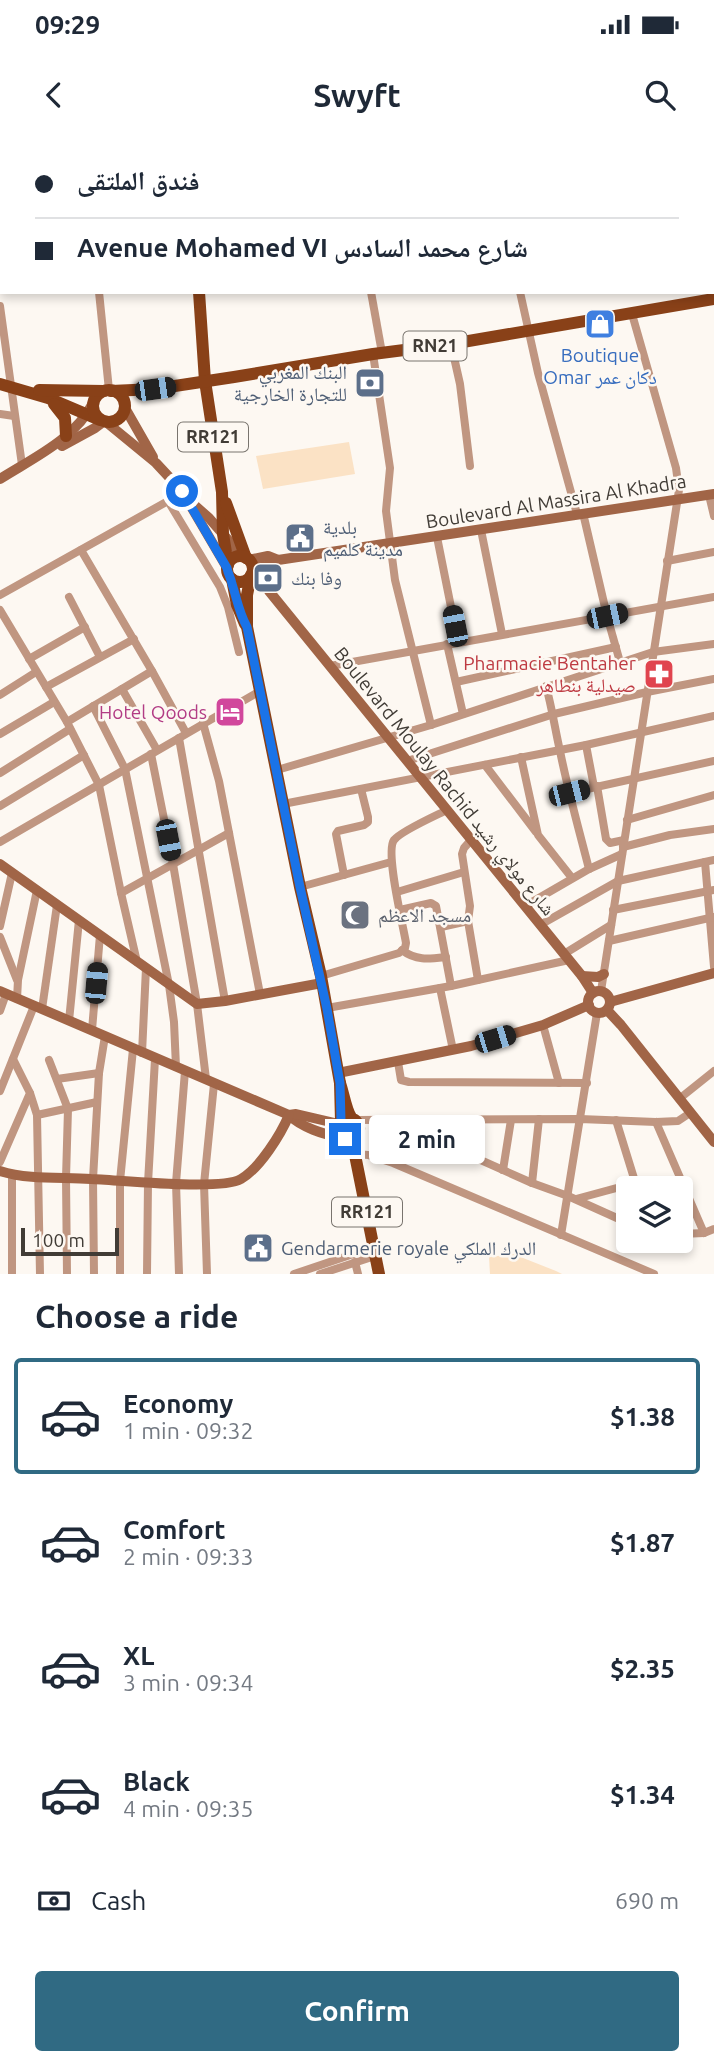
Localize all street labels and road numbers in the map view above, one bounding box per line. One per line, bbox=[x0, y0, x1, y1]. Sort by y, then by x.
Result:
road number: RN21 bbox=[404, 331, 466, 360]
road number: RR121 bbox=[178, 422, 248, 452]
street label: Boulevard Al Massira Al Khadra bbox=[424, 470, 688, 532]
street label: Boulevard Moulay Rachid شارع مولاي رشيد bbox=[326, 642, 560, 923]
road number: RR121 bbox=[332, 1198, 402, 1226]

